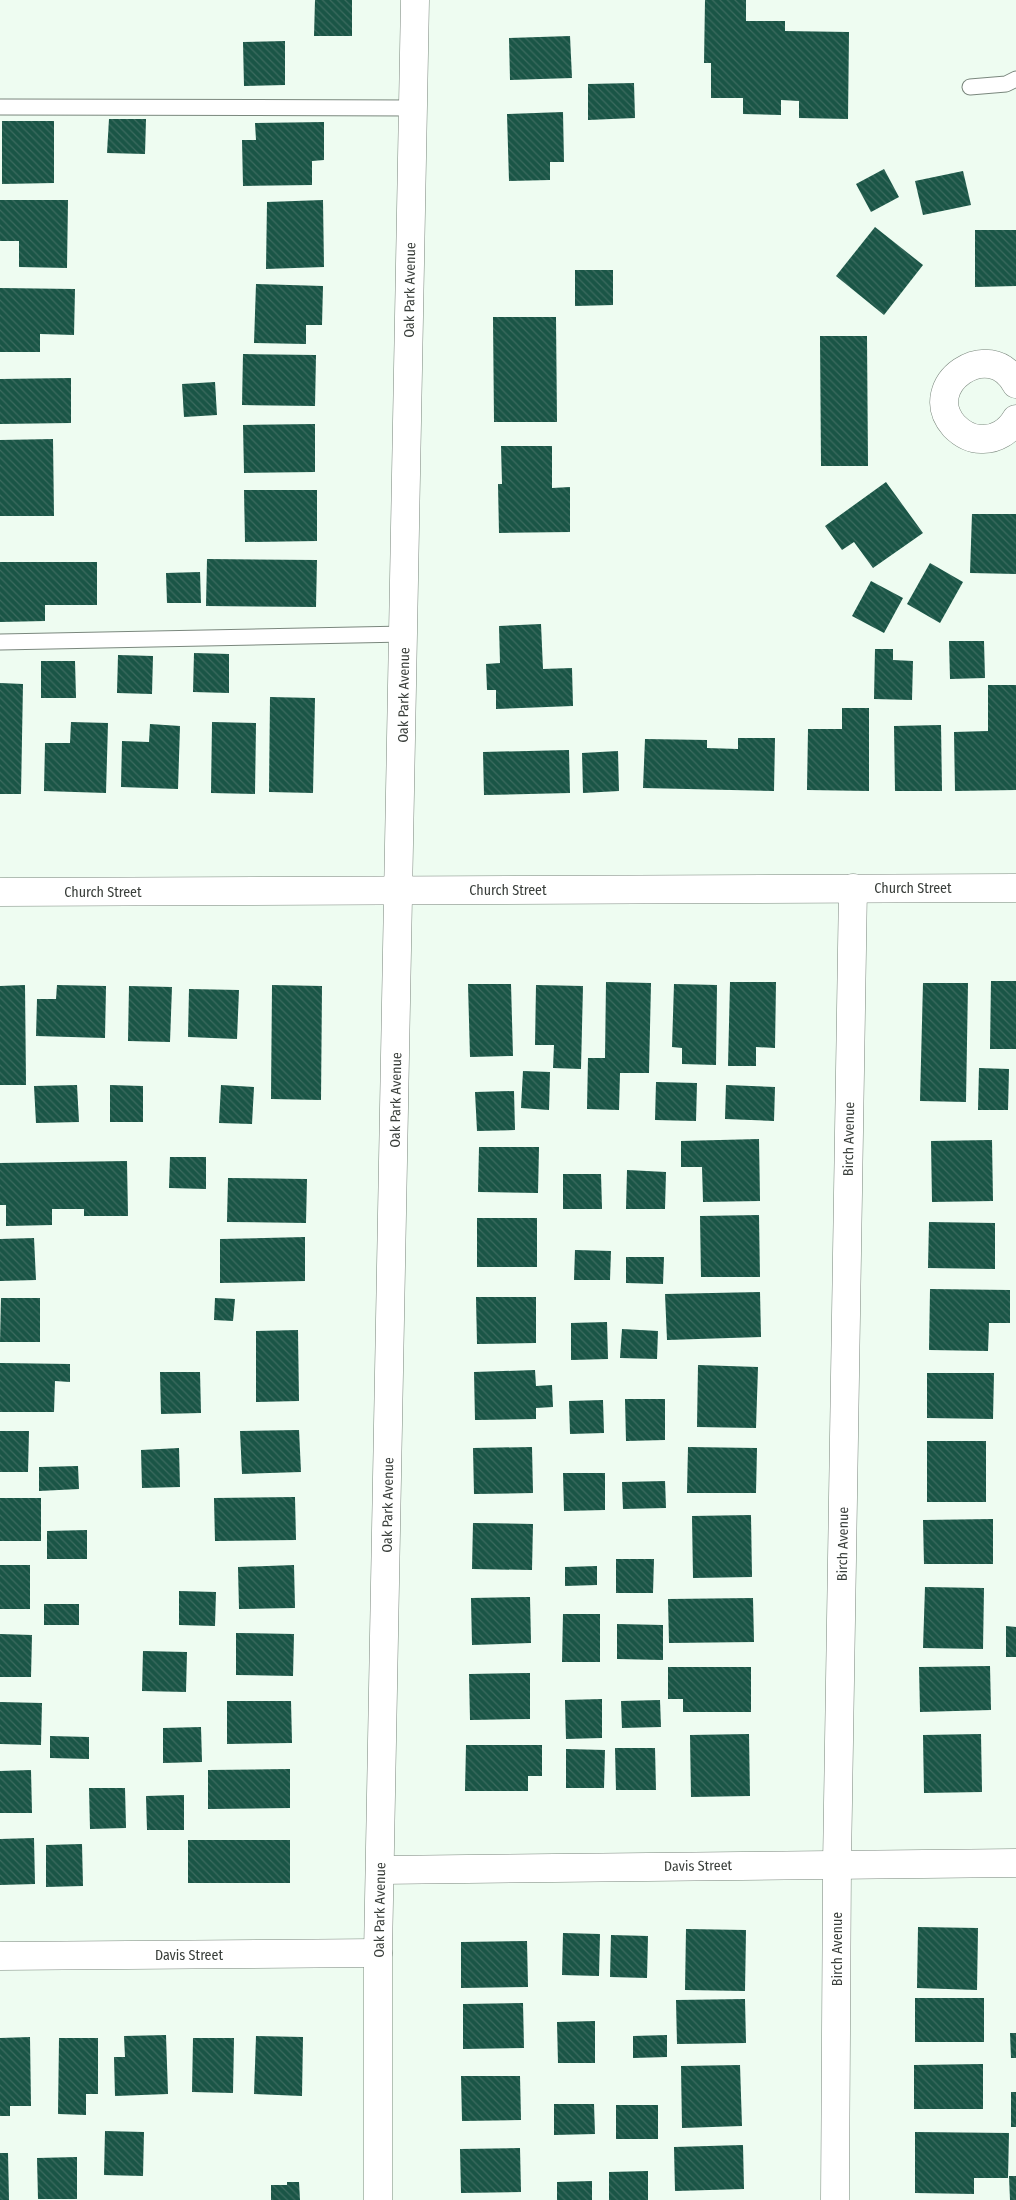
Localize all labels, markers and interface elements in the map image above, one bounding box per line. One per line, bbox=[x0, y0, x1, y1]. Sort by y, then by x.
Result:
street label: Oak Park Avenue bbox=[401, 242, 419, 338]
street label: Oak Park Avenue bbox=[395, 647, 413, 743]
street label: Church Street bbox=[874, 880, 952, 897]
street label: Church Street bbox=[469, 882, 547, 899]
street label: Church Street bbox=[64, 884, 142, 901]
street label: Oak Park Avenue bbox=[387, 1052, 405, 1148]
street label: Birch Avenue bbox=[840, 1102, 858, 1176]
street label: Oak Park Avenue bbox=[379, 1457, 397, 1553]
street label: Birch Avenue bbox=[834, 1507, 852, 1581]
street label: Davis Street bbox=[664, 1857, 733, 1875]
street label: Oak Park Avenue bbox=[371, 1862, 389, 1958]
street label: Birch Avenue bbox=[829, 1912, 846, 1986]
street label: Davis Street bbox=[155, 1947, 223, 1964]

